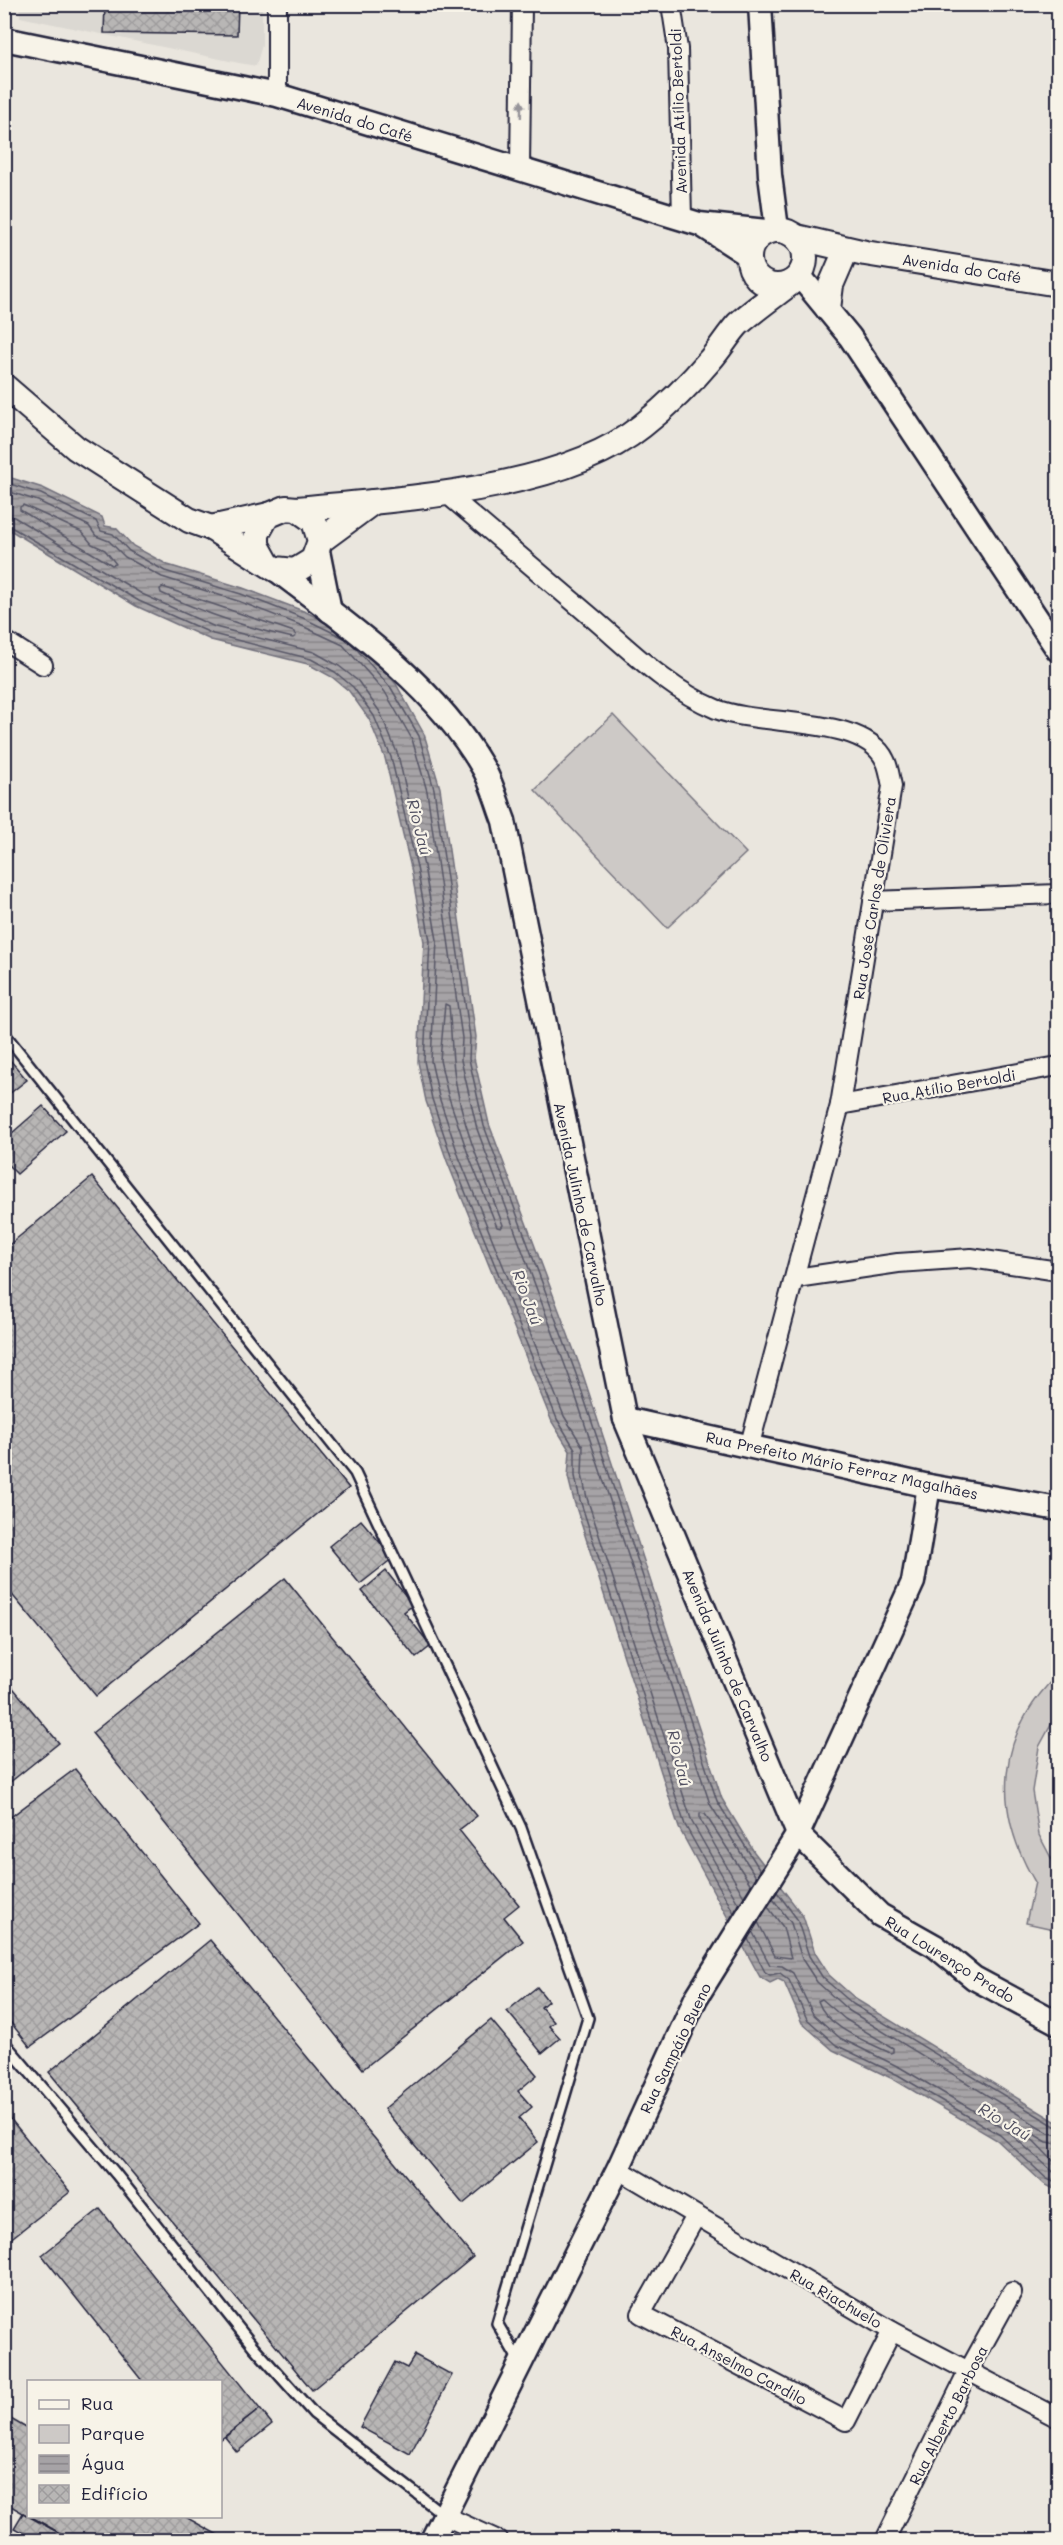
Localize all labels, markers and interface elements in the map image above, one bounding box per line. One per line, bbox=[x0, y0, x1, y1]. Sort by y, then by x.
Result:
street label: Avenida Atílio Bertoldi bbox=[665, 28, 691, 194]
street label: Avenida do Café bbox=[294, 92, 416, 146]
one-way arrow bbox=[516, 100, 526, 119]
street label: Avenida do Café bbox=[901, 249, 1023, 287]
street label: Rua José Carlos de Oliviera bbox=[848, 795, 900, 1001]
water label: Rio Jaú bbox=[403, 797, 437, 857]
street label: Rua Atílio Bertoldi bbox=[881, 1064, 1017, 1108]
street label: Avenida Julinho de Carvalho bbox=[550, 1100, 612, 1308]
water label: Rio Jaú bbox=[508, 1267, 548, 1327]
street label: Rua Prefeito Mário Ferraz Magalhães bbox=[704, 1426, 980, 1504]
street label: Avenida Julinho de Carvalho bbox=[678, 1566, 778, 1765]
water label: Rio Jaú bbox=[663, 1728, 697, 1788]
street label: Rua Lourenço Prado bbox=[882, 1911, 1019, 2007]
street label: Rua Sampáio Bueno bbox=[635, 1979, 715, 2116]
water label: Rio Jaú bbox=[975, 2097, 1035, 2145]
street label: Rua Riachuelo bbox=[786, 2264, 886, 2332]
street label: Rua Anselmo Cardilo bbox=[668, 2321, 810, 2409]
street label: Rua Alberto Barbosa bbox=[904, 2342, 992, 2488]
legend bbox=[27, 2380, 222, 2518]
text: Rua bbox=[81, 2391, 114, 2415]
text: Parque bbox=[81, 2421, 145, 2445]
text: Água bbox=[81, 2451, 125, 2475]
text: Edifício bbox=[81, 2481, 148, 2505]

